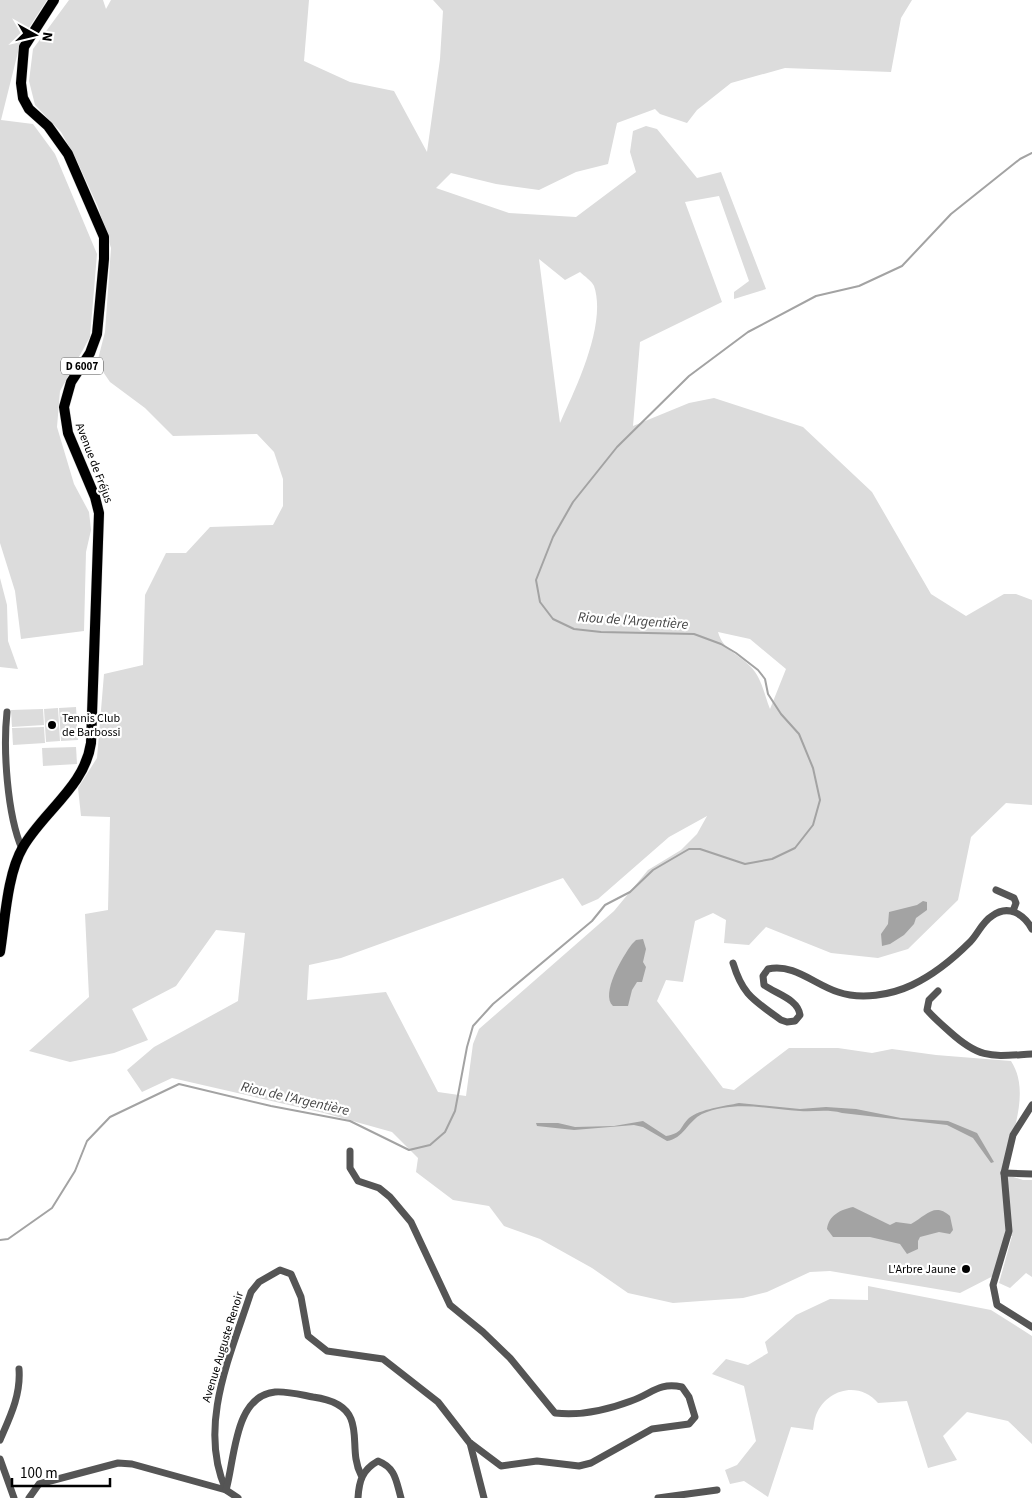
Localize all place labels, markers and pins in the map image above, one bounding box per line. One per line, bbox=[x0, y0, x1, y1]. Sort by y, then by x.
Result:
place label: Tennis Club de Barbossi bbox=[62, 710, 121, 741]
marker: Tennis Club de Barbossi bbox=[46, 719, 58, 731]
place label: L'Arbre Jaune bbox=[888, 1261, 956, 1278]
marker: L'Arbre Jaune bbox=[960, 1263, 972, 1275]

